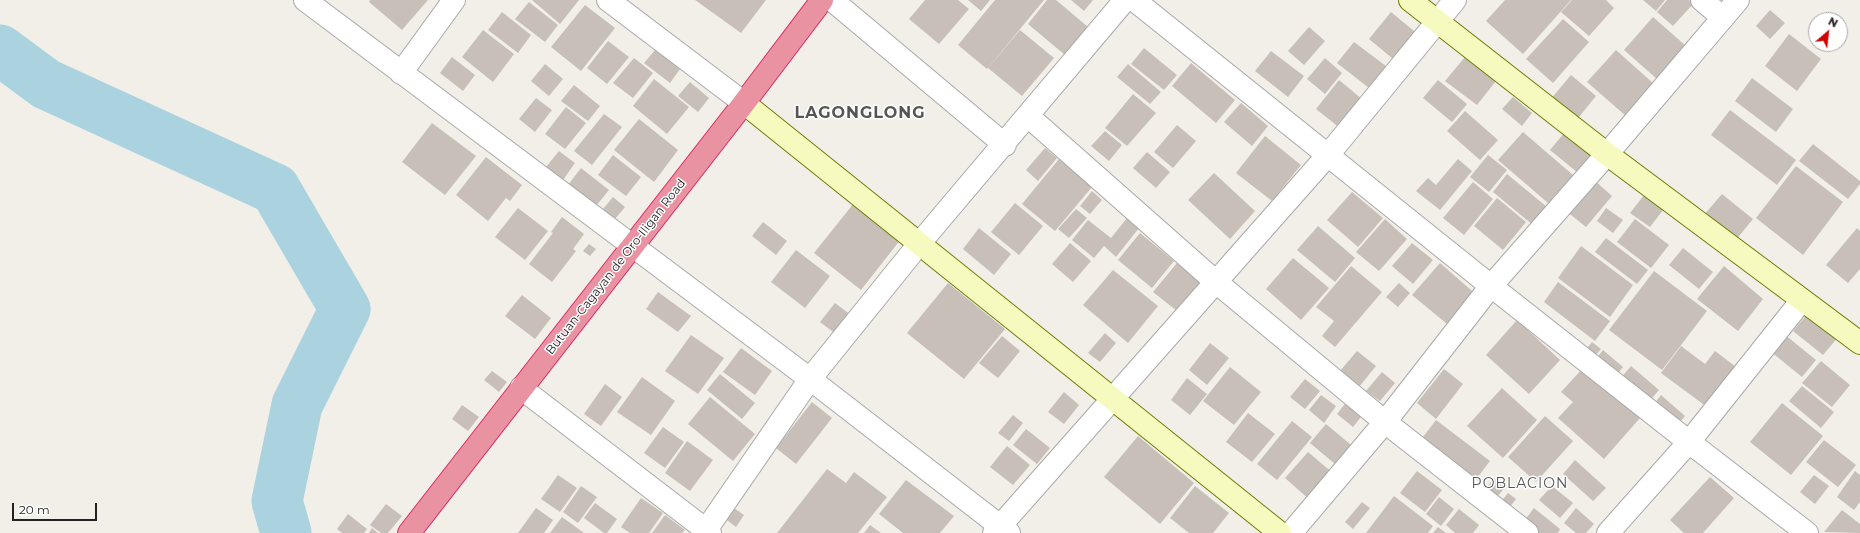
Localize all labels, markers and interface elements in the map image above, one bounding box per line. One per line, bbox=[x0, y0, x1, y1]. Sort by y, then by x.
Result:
north arrow bbox=[1808, 12, 1848, 52]
text: N bbox=[1826, 14, 1840, 31]
district label: LAGONGLONG bbox=[794, 103, 926, 123]
street label: Butuan-Cagayan de Oro-Iligan Road bbox=[543, 176, 689, 358]
district label: POBLACION bbox=[1472, 476, 1568, 492]
scale bar bbox=[14, 495, 99, 521]
text: 20 m bbox=[19, 502, 50, 517]

